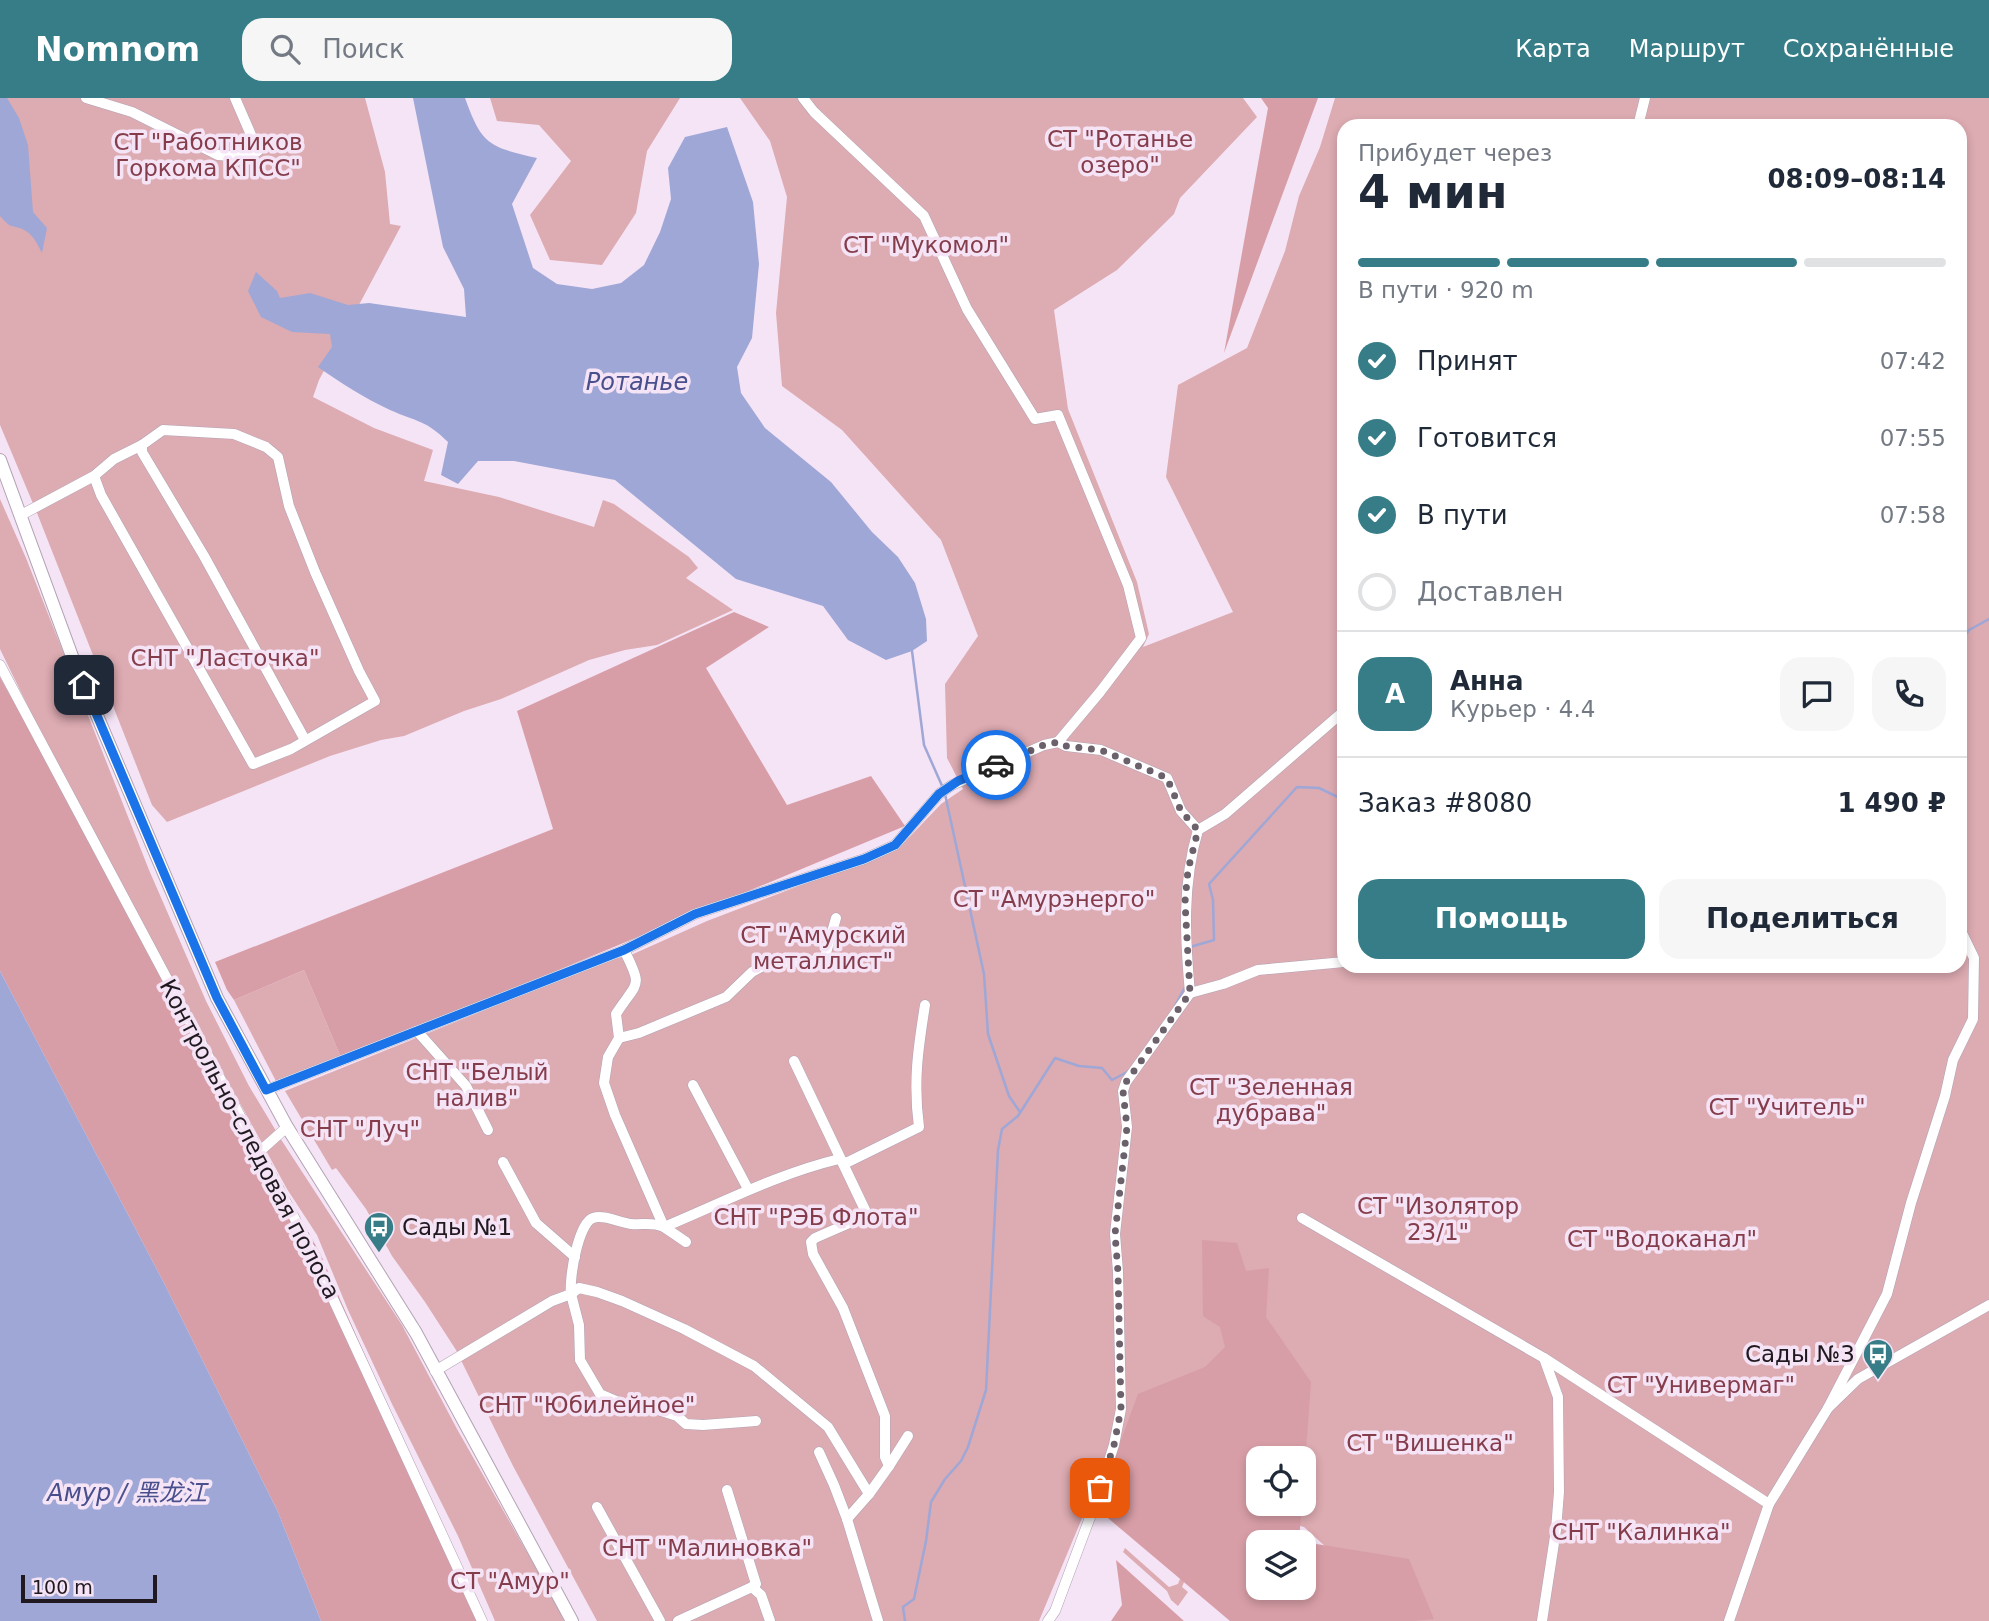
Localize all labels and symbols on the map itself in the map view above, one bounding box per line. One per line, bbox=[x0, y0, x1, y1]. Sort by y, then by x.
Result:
park label: СТ "Ротанье озеро" bbox=[1047, 126, 1193, 178]
park label: СТ "Работников Горкома КПСС" bbox=[113, 129, 303, 181]
park label: СТ "Мукомол" bbox=[843, 232, 1009, 258]
water label: Ротанье bbox=[586, 368, 688, 396]
park label: СНТ "Ласточка" bbox=[131, 645, 319, 671]
pin bbox=[54, 655, 114, 715]
courier bbox=[961, 730, 1031, 800]
park label: СТ "Амурэнерго" bbox=[953, 886, 1155, 912]
park label: СТ "Амурский металлист" bbox=[740, 922, 906, 974]
street label: Контрольно-следовая полоса bbox=[154, 975, 346, 1303]
park label: СНТ "Белый налив" bbox=[405, 1059, 549, 1111]
park label: СТ "Зеленная дубрава" bbox=[1189, 1074, 1353, 1126]
park label: СТ "Учитель" bbox=[1709, 1094, 1865, 1120]
park label: СНТ "Луч" bbox=[300, 1116, 420, 1142]
park label: СТ "Изолятор 23/1" bbox=[1357, 1193, 1519, 1245]
park label: СНТ "РЭБ Флота" bbox=[714, 1204, 918, 1230]
bus stop icon: Сады №1 bbox=[362, 1210, 396, 1254]
place label: Сады №1 bbox=[402, 1214, 512, 1240]
park label: СТ "Водоканал" bbox=[1567, 1226, 1757, 1252]
bus stop icon: Сады №3 bbox=[1861, 1337, 1895, 1381]
place label: Сады №3 bbox=[1745, 1341, 1855, 1367]
park label: СТ "Универмаг" bbox=[1607, 1372, 1795, 1398]
park label: СНТ "Юбилейное" bbox=[479, 1392, 695, 1418]
park label: СТ "Вишенка" bbox=[1346, 1430, 1514, 1456]
pin bbox=[1070, 1458, 1130, 1518]
water label: Амур / 黑龙江 bbox=[45, 1479, 210, 1507]
park label: СНТ "Калинка" bbox=[1552, 1519, 1730, 1545]
park label: СНТ "Малиновка" bbox=[602, 1535, 812, 1561]
park label: СТ "Амур" bbox=[450, 1568, 570, 1594]
scale bar bbox=[21, 1572, 158, 1604]

